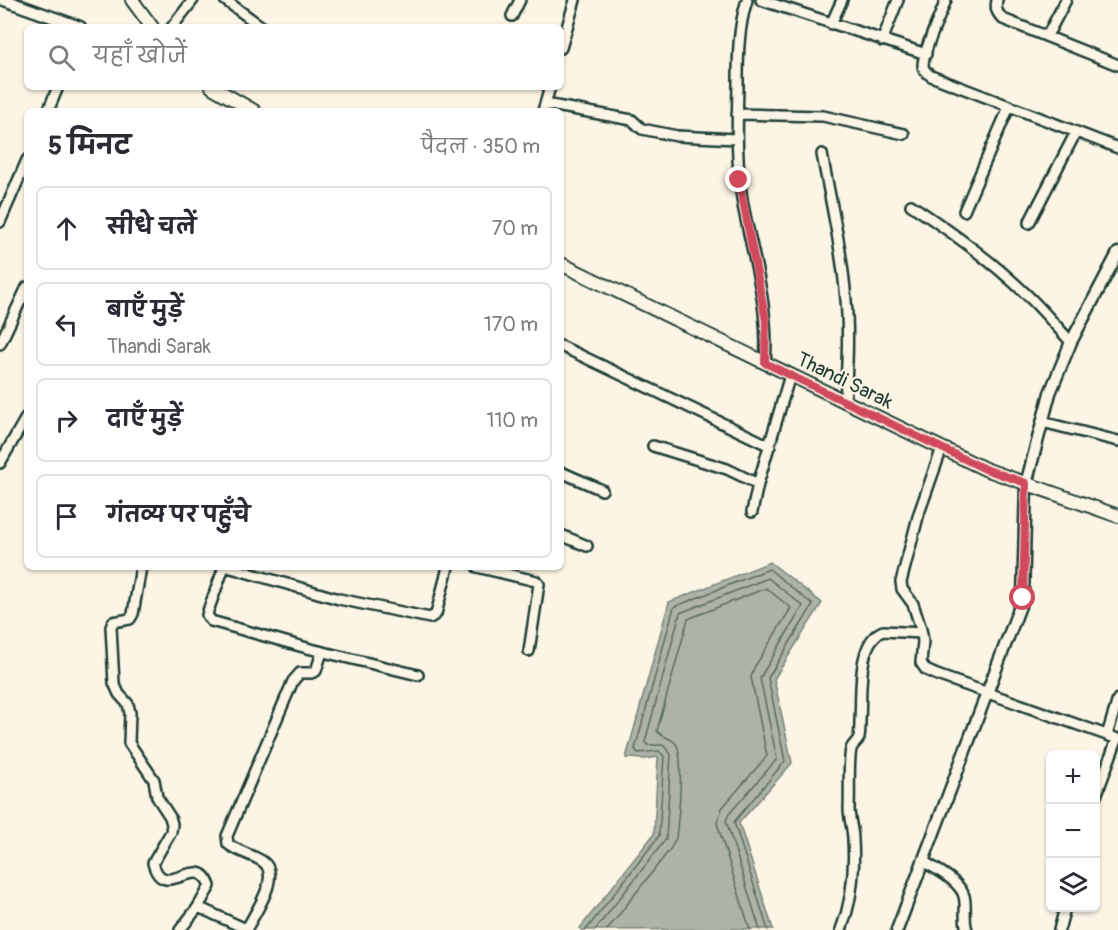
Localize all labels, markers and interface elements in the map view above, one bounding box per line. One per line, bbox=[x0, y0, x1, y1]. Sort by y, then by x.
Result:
search box bbox=[24, 24, 564, 90]
icon: search bbox=[45, 41, 78, 74]
text: यहाँ खोजें bbox=[93, 42, 187, 70]
text: 5 मिनट bbox=[48, 130, 131, 162]
text: पैदल · 350 m bbox=[421, 134, 540, 159]
route end bbox=[725, 166, 751, 192]
icon: ahead bbox=[50, 212, 83, 245]
text: सीधे चलें bbox=[107, 213, 196, 241]
text: 70 m bbox=[492, 216, 538, 241]
text: बाएँ मुड़ें bbox=[107, 296, 183, 324]
icon: left bbox=[50, 308, 83, 341]
text: 170 m bbox=[484, 312, 538, 337]
text: Thandi Sarak bbox=[107, 334, 211, 359]
street label: Thandi Sarak bbox=[793, 346, 898, 415]
icon: right bbox=[50, 404, 83, 437]
text: दाएँ मुड़ें bbox=[107, 405, 183, 433]
text: 110 m bbox=[487, 408, 538, 433]
icon: arrive bbox=[50, 500, 83, 533]
text: गंतव्य पर पहुँचे bbox=[107, 501, 250, 529]
route start bbox=[1009, 584, 1035, 610]
map controls bbox=[1046, 750, 1100, 912]
button: + bbox=[1046, 750, 1100, 804]
button: − bbox=[1046, 804, 1100, 858]
button: layers bbox=[1046, 858, 1100, 912]

